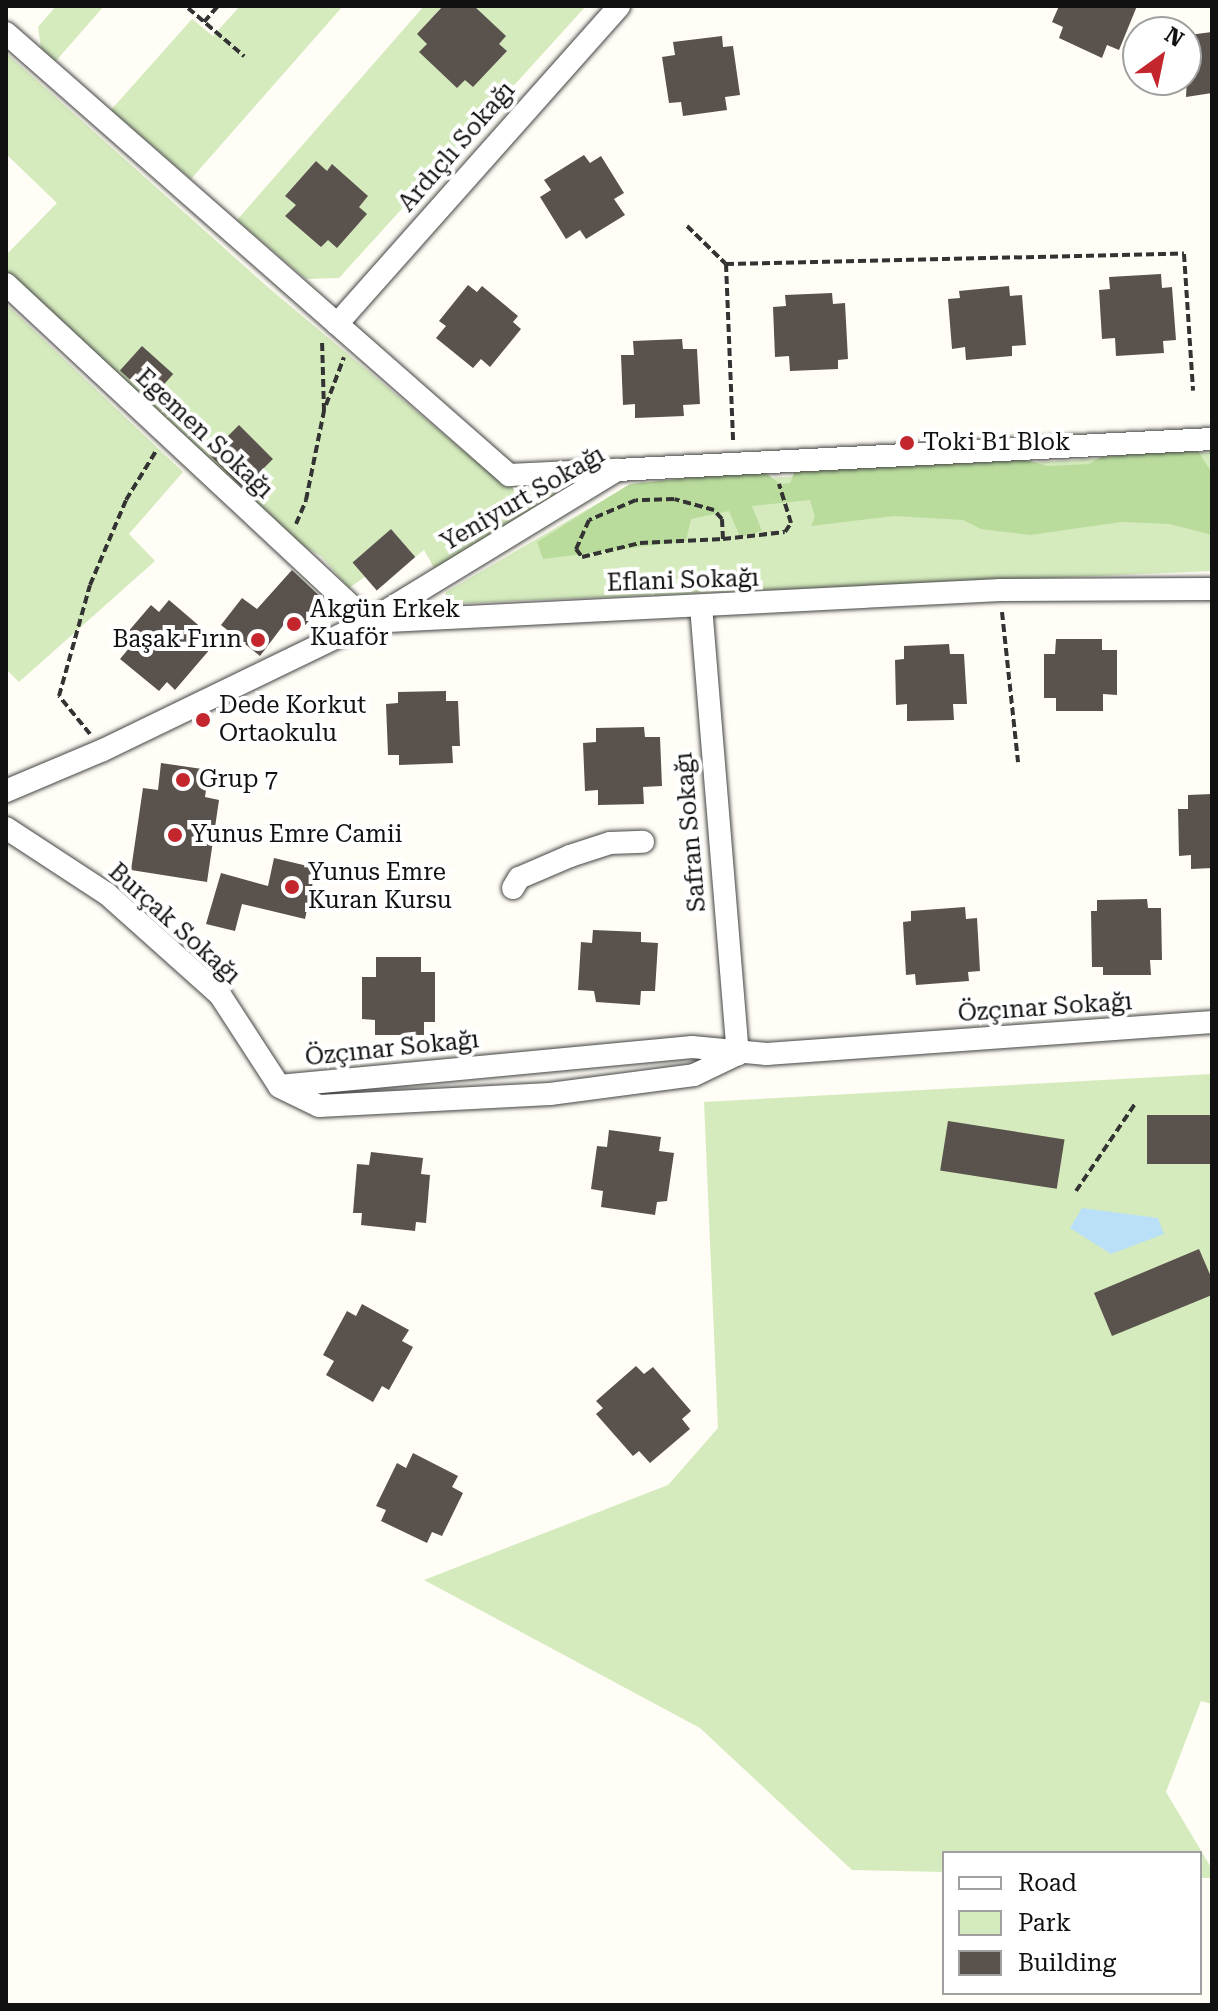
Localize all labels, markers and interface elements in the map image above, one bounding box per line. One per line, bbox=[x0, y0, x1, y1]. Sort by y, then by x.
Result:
north arrow bbox=[1122, 16, 1202, 96]
text: N bbox=[1160, 22, 1188, 52]
street label: Ardıçlı Sokağı bbox=[393, 76, 521, 218]
street label: Egemen Sokağı bbox=[129, 363, 279, 505]
place label: Toki B1 Blok bbox=[923, 429, 1070, 457]
marker: Toki B1 Blok bbox=[898, 434, 916, 452]
street label: Yeniyurt Sokağı bbox=[436, 440, 610, 558]
street label: Eflani Sokağı bbox=[606, 564, 760, 598]
place label: Akgün Erkek Kuaför bbox=[310, 596, 460, 652]
marker: Akgün Erkek Kuaför bbox=[285, 615, 303, 633]
place label: Başak Fırın bbox=[112, 626, 242, 654]
marker: Başak Fırın bbox=[249, 631, 267, 649]
place label: Dede Korkut Ortaokulu bbox=[219, 692, 366, 748]
marker: Dede Korkut Ortaokulu bbox=[194, 711, 212, 729]
street label: Safran Sokağı bbox=[670, 751, 712, 913]
place label: Grup 7 bbox=[199, 766, 278, 794]
marker: Grup 7 bbox=[174, 771, 192, 789]
place label: Yunus Emre Camii bbox=[191, 821, 402, 849]
marker: Yunus Emre Camii bbox=[166, 826, 184, 844]
street label: Burçak Sokağı bbox=[102, 857, 246, 991]
place label: Yunus Emre Kuran Kursu bbox=[308, 859, 452, 915]
marker: Yunus Emre Kuran Kursu bbox=[283, 878, 301, 896]
street label: Özçınar Sokağı bbox=[957, 988, 1133, 1028]
street label: Özçınar Sokağı bbox=[304, 1026, 480, 1072]
legend bbox=[942, 1851, 1202, 1995]
text: Road bbox=[1018, 1869, 1077, 1897]
text: Park bbox=[1018, 1909, 1071, 1937]
text: Building bbox=[1018, 1949, 1116, 1977]

